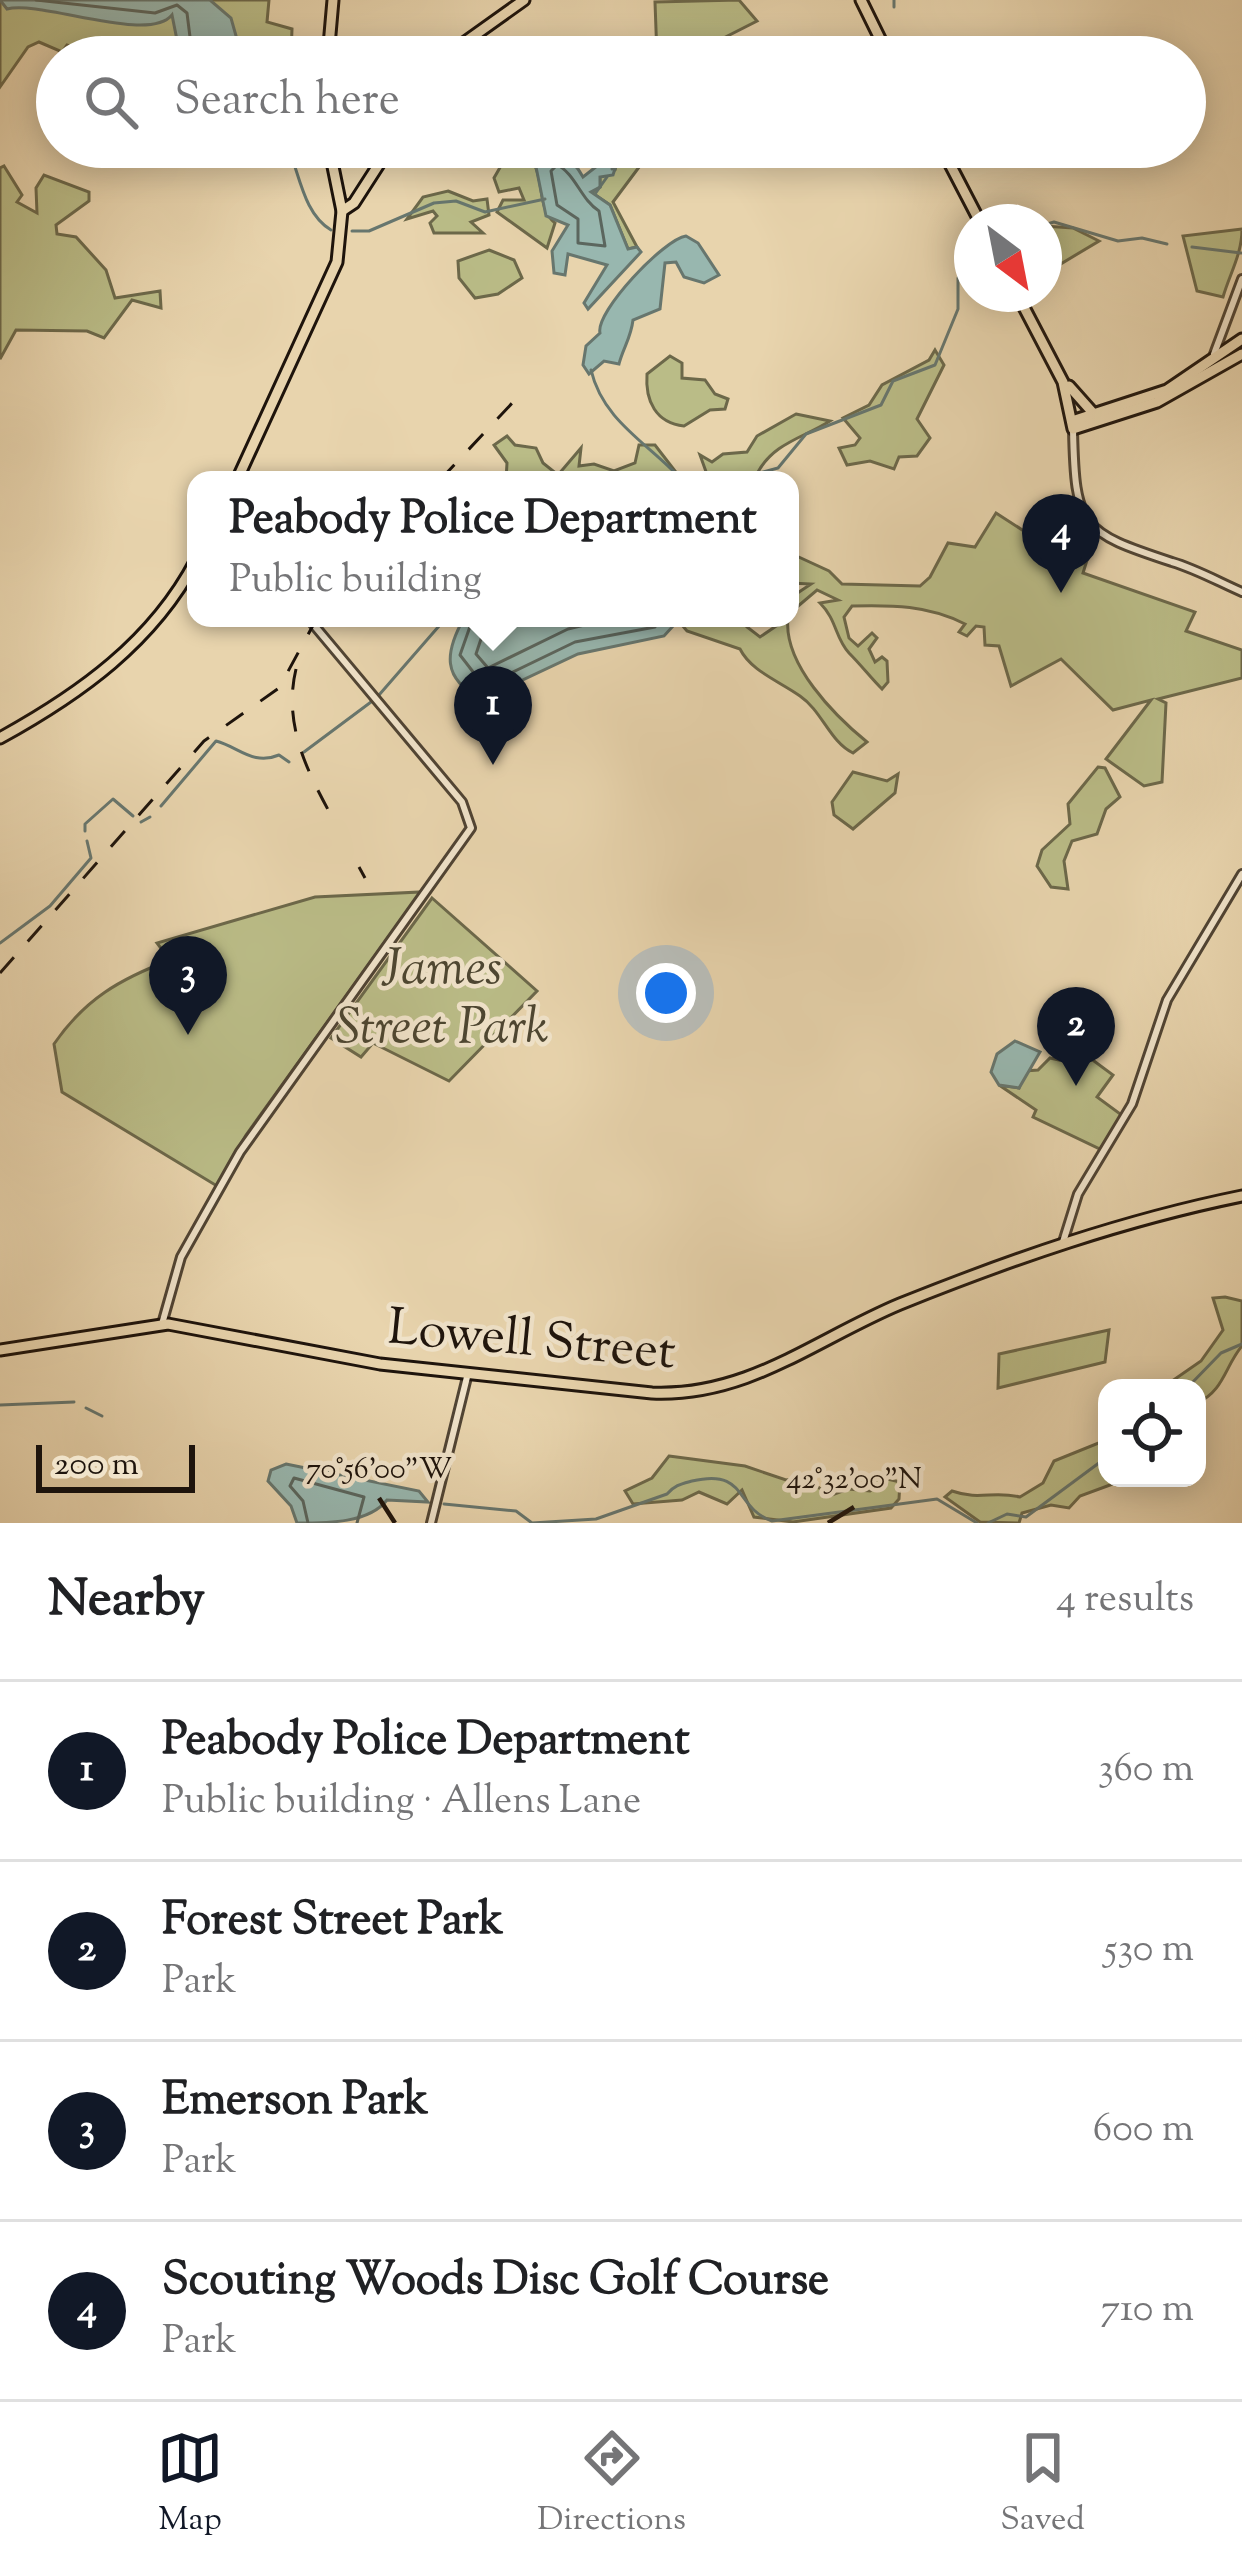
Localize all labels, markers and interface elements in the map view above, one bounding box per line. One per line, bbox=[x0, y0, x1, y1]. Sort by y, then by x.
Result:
search box bbox=[36, 36, 1206, 168]
icon: search bbox=[78, 69, 144, 135]
text: Search here bbox=[174, 70, 400, 135]
north arrow bbox=[954, 204, 1062, 312]
popup bbox=[187, 471, 799, 627]
text: Peabody Police Department bbox=[229, 489, 757, 554]
pin: 4 bbox=[1022, 494, 1100, 593]
text: Public building bbox=[229, 554, 482, 610]
pin: 1 bbox=[454, 666, 532, 765]
park label: James Street Park bbox=[336, 934, 548, 1066]
pin: 3 bbox=[149, 936, 227, 1035]
your location bbox=[636, 963, 696, 1023]
pin: 2 bbox=[1037, 987, 1115, 1086]
street label: Lowell Street bbox=[385, 1294, 678, 1391]
map controls bbox=[1098, 1379, 1206, 1487]
button: locate bbox=[1098, 1379, 1206, 1487]
scale bar bbox=[36, 1439, 195, 1492]
text: 200 m bbox=[54, 1442, 139, 1490]
text: 70°56'00"W bbox=[306, 1449, 452, 1492]
text: 42°32'00"N bbox=[786, 1459, 922, 1502]
text: Nearby bbox=[48, 1565, 205, 1638]
text: 4 results bbox=[1056, 1573, 1194, 1629]
text: Peabody Police Department bbox=[162, 1710, 690, 1775]
text: 1 bbox=[80, 1743, 94, 1799]
text: 360 m bbox=[1098, 1743, 1194, 1799]
text: Public building · Allens Lane bbox=[162, 1775, 641, 1831]
text: Forest Street Park bbox=[162, 1890, 503, 1955]
text: 2 bbox=[78, 1923, 96, 1979]
text: 530 m bbox=[1104, 1923, 1194, 1979]
text: Park bbox=[162, 1955, 237, 2011]
text: Emerson Park bbox=[162, 2070, 428, 2135]
text: 3 bbox=[79, 2103, 95, 2159]
text: 600 m bbox=[1093, 2103, 1194, 2159]
text: Park bbox=[162, 2135, 237, 2191]
text: Scouting Woods Disc Golf Course bbox=[162, 2250, 829, 2315]
text: 4 bbox=[77, 2283, 97, 2339]
text: 710 m bbox=[1100, 2283, 1194, 2339]
text: Park bbox=[162, 2315, 237, 2371]
tab: Map bbox=[157, 2425, 223, 2545]
tab: Directions bbox=[537, 2425, 686, 2545]
tab: Saved bbox=[1000, 2425, 1085, 2545]

